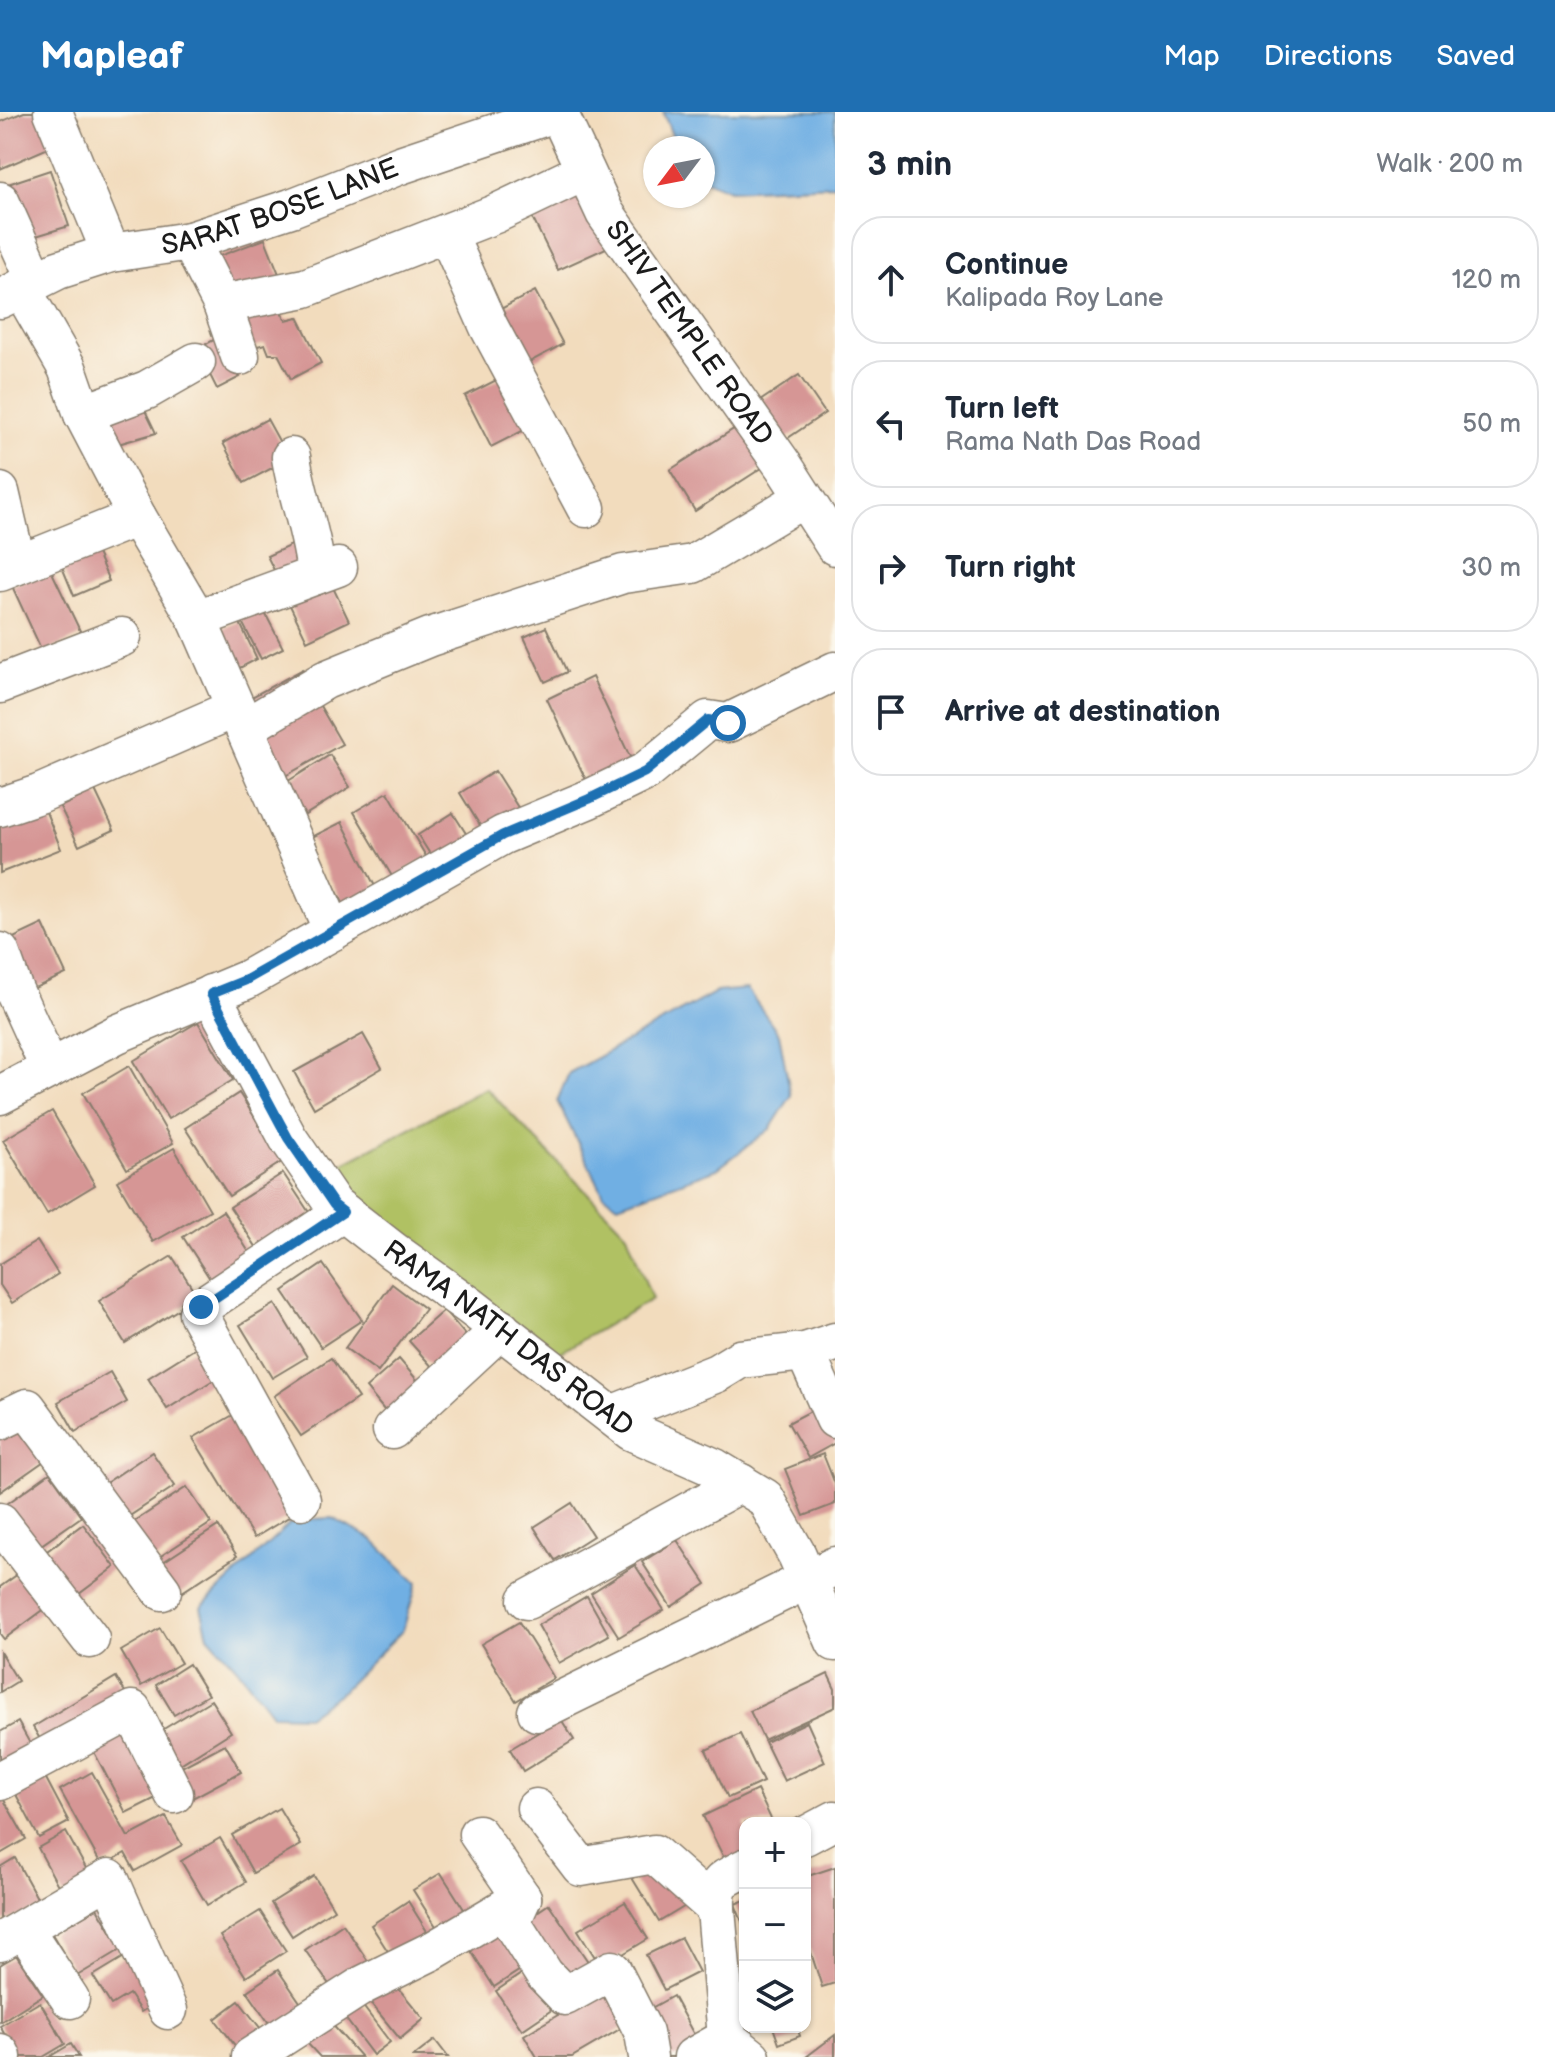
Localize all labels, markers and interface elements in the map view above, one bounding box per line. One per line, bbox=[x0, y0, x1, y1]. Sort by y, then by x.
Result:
text: Mapleaf bbox=[40, 34, 184, 79]
text: Map bbox=[1163, 40, 1220, 73]
text: Directions bbox=[1264, 40, 1392, 73]
text: Saved bbox=[1436, 40, 1515, 73]
north arrow bbox=[643, 136, 715, 208]
text: 3 min bbox=[867, 144, 952, 185]
text: Walk · 200 m bbox=[1376, 149, 1523, 180]
street label: SARAT BOSE LANE bbox=[159, 151, 403, 262]
street label: SHIV TEMPLE ROAD bbox=[599, 214, 780, 451]
text: Continue bbox=[945, 247, 1068, 283]
icon: ahead bbox=[869, 258, 913, 302]
text: 120 m bbox=[1452, 265, 1521, 296]
text: Kalipada Roy Lane bbox=[945, 283, 1163, 314]
text: Turn left bbox=[945, 391, 1059, 427]
icon: left bbox=[869, 402, 913, 446]
text: 50 m bbox=[1462, 409, 1521, 440]
text: Rama Nath Das Road bbox=[945, 427, 1201, 458]
icon: right bbox=[869, 546, 913, 590]
text: Turn right bbox=[945, 550, 1076, 586]
text: 30 m bbox=[1461, 553, 1521, 584]
icon: arrive bbox=[869, 690, 913, 734]
text: Arrive at destination bbox=[945, 694, 1221, 730]
route start bbox=[710, 705, 746, 741]
street label: RAMA NATH DAS ROAD bbox=[377, 1233, 640, 1443]
route end bbox=[183, 1289, 219, 1325]
map controls bbox=[739, 1817, 811, 2033]
button: + bbox=[739, 1817, 811, 1889]
button: − bbox=[739, 1889, 811, 1961]
button: layers bbox=[739, 1961, 811, 2033]

